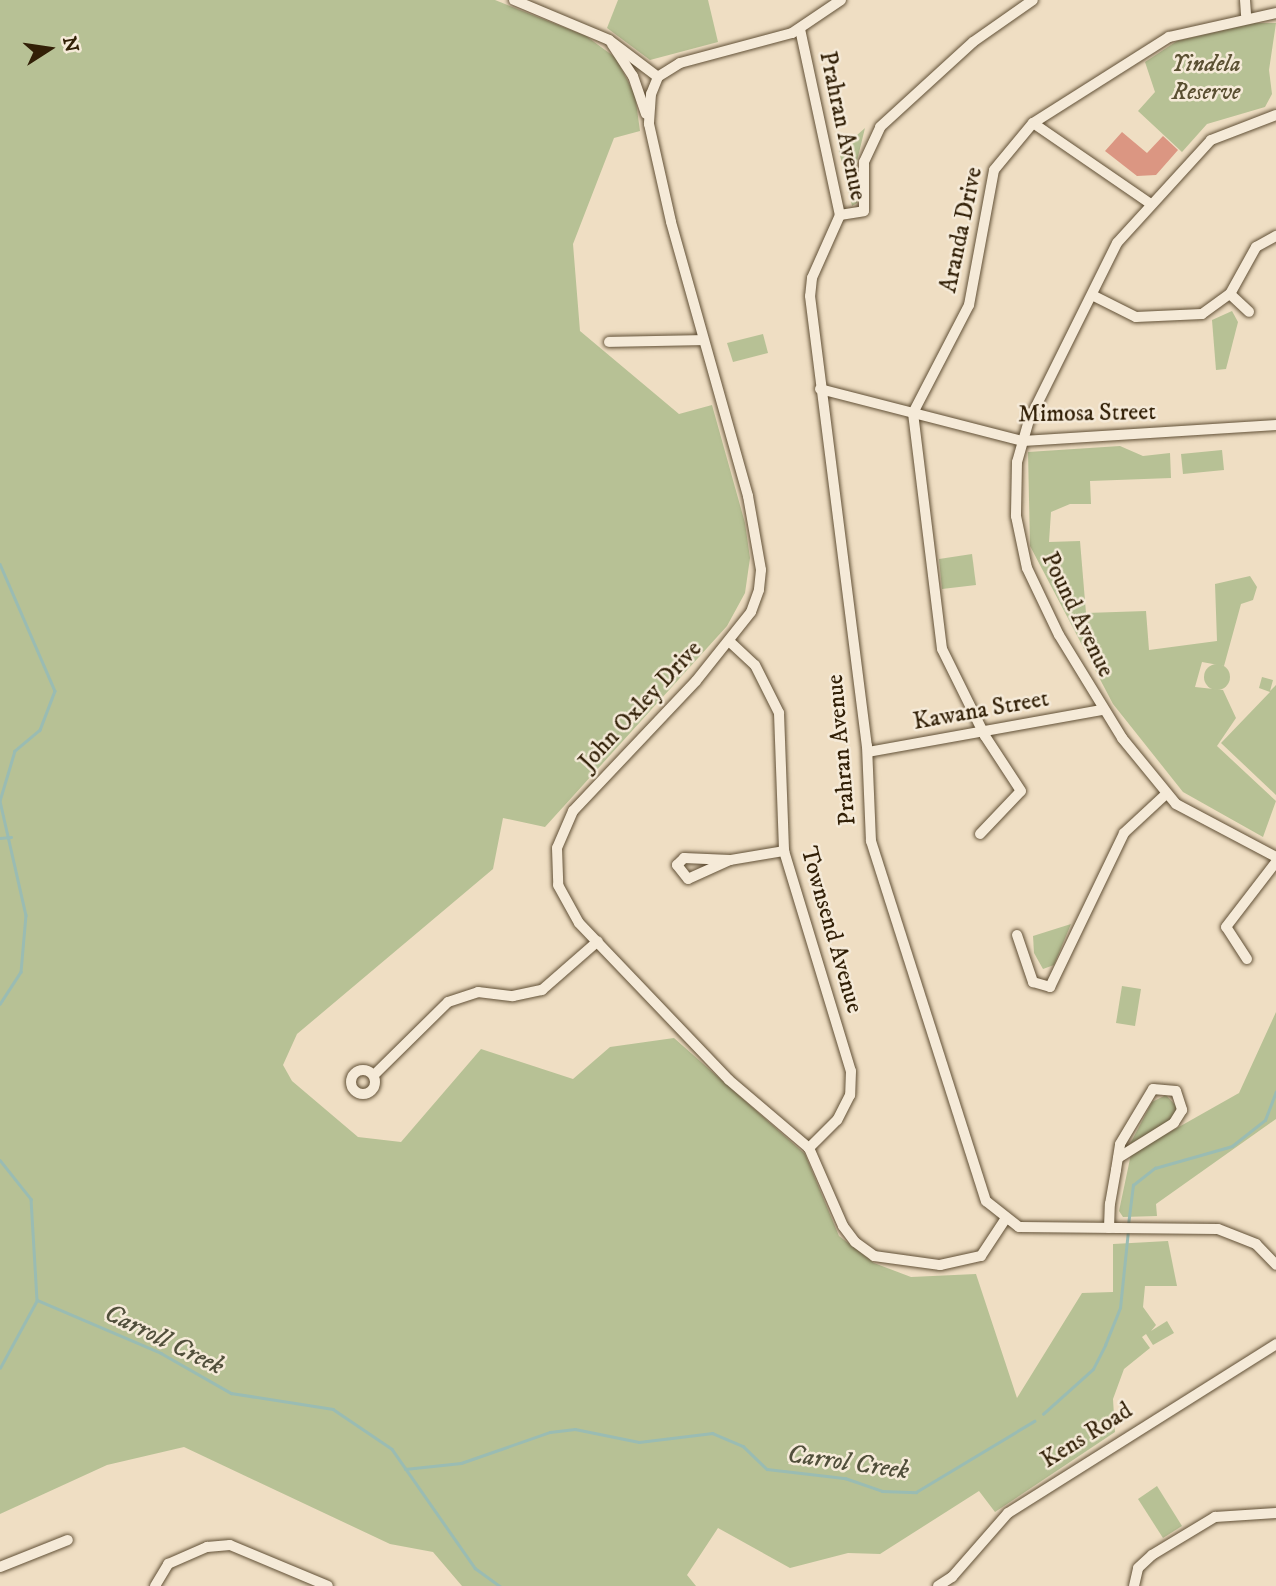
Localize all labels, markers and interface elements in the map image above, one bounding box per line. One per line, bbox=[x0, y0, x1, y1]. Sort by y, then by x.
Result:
north arrow bbox=[14, 14, 84, 84]
text: N bbox=[57, 34, 83, 55]
street label: Prahran Avenue bbox=[812, 49, 872, 203]
park label: Yindela Reserve bbox=[1171, 51, 1241, 107]
street label: Aranda Drive bbox=[935, 165, 989, 295]
street label: Mimosa Street bbox=[1018, 398, 1156, 430]
street label: Pound Avenue bbox=[1034, 548, 1120, 682]
street label: John Oxley Drive bbox=[574, 635, 708, 777]
street label: Prahran Avenue bbox=[821, 673, 863, 827]
street label: Kawana Street bbox=[911, 685, 1051, 737]
street label: Townsend Avenue bbox=[793, 843, 869, 1017]
water label: Carroll Creek bbox=[99, 1298, 229, 1382]
street label: Kens Road bbox=[1036, 1397, 1138, 1475]
water label: Carrol Creek bbox=[785, 1439, 911, 1487]

